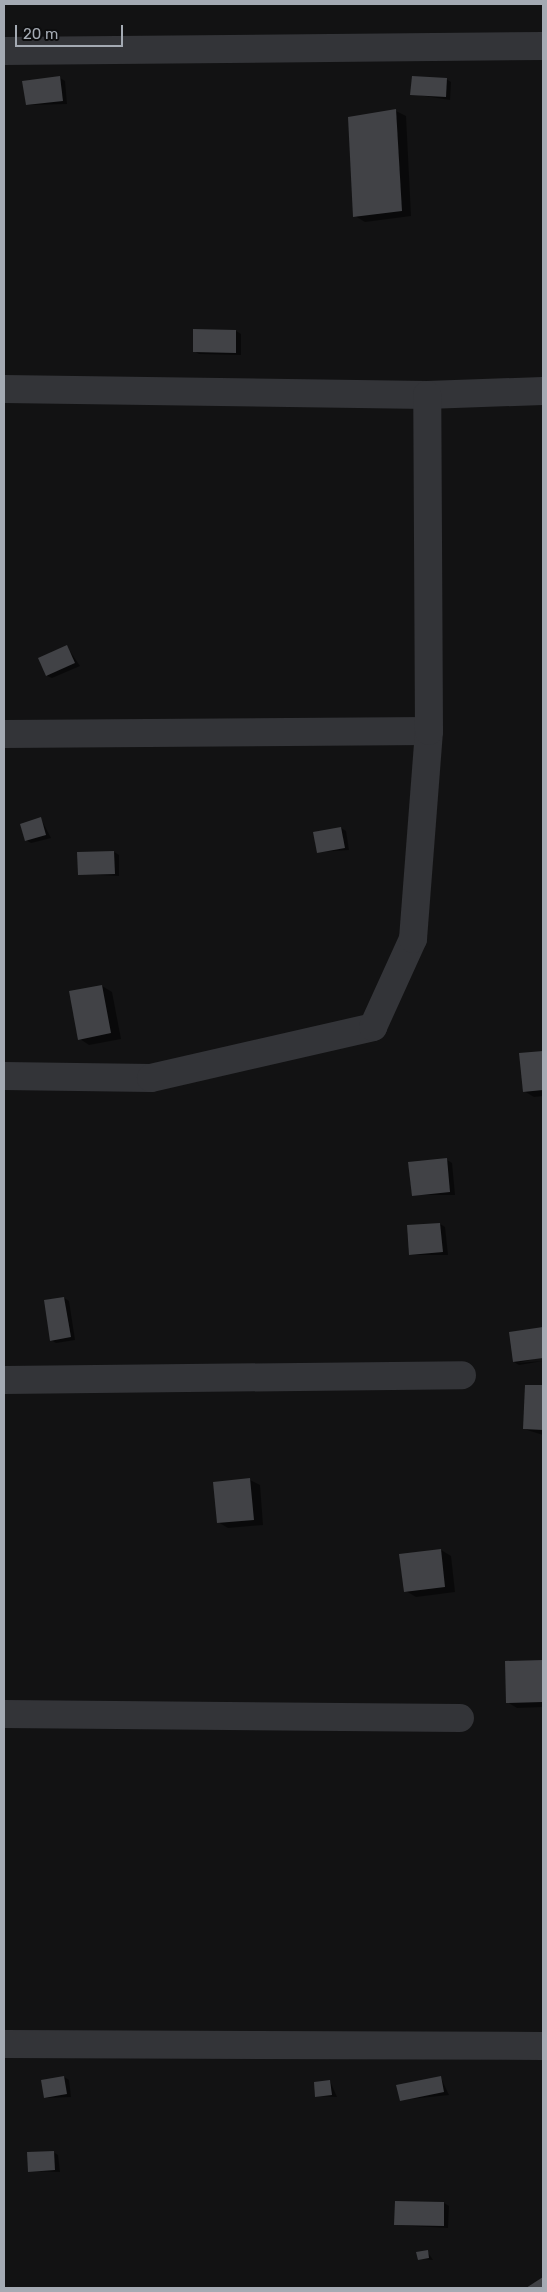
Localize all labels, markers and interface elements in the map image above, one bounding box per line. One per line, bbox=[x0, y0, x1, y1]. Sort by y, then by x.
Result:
scale bar bbox=[18, 15, 125, 47]
text: 20 m bbox=[23, 25, 58, 43]

